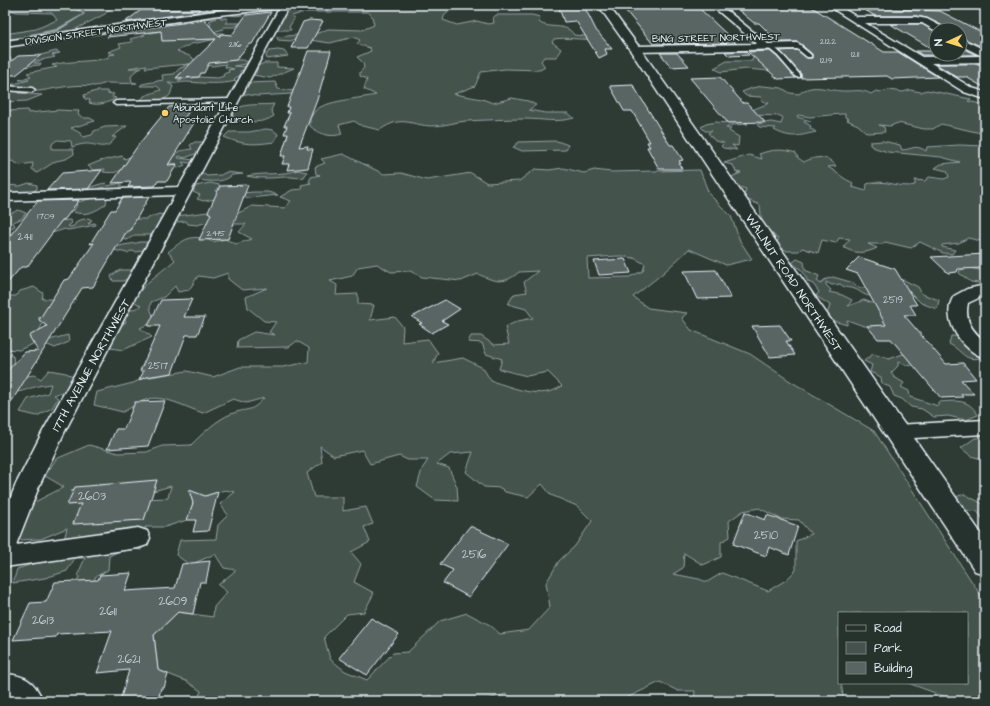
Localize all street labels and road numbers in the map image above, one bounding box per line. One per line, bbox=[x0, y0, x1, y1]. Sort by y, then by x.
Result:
street label: DIVISION STREET NORTHWEST bbox=[24, 15, 169, 49]
street label: BING STREET NORTHWEST bbox=[652, 30, 781, 46]
street label: WALNUT ROAD NORTHWEST bbox=[741, 211, 847, 356]
street label: 17TH AVENUE NORTHWEST bbox=[48, 295, 135, 435]

